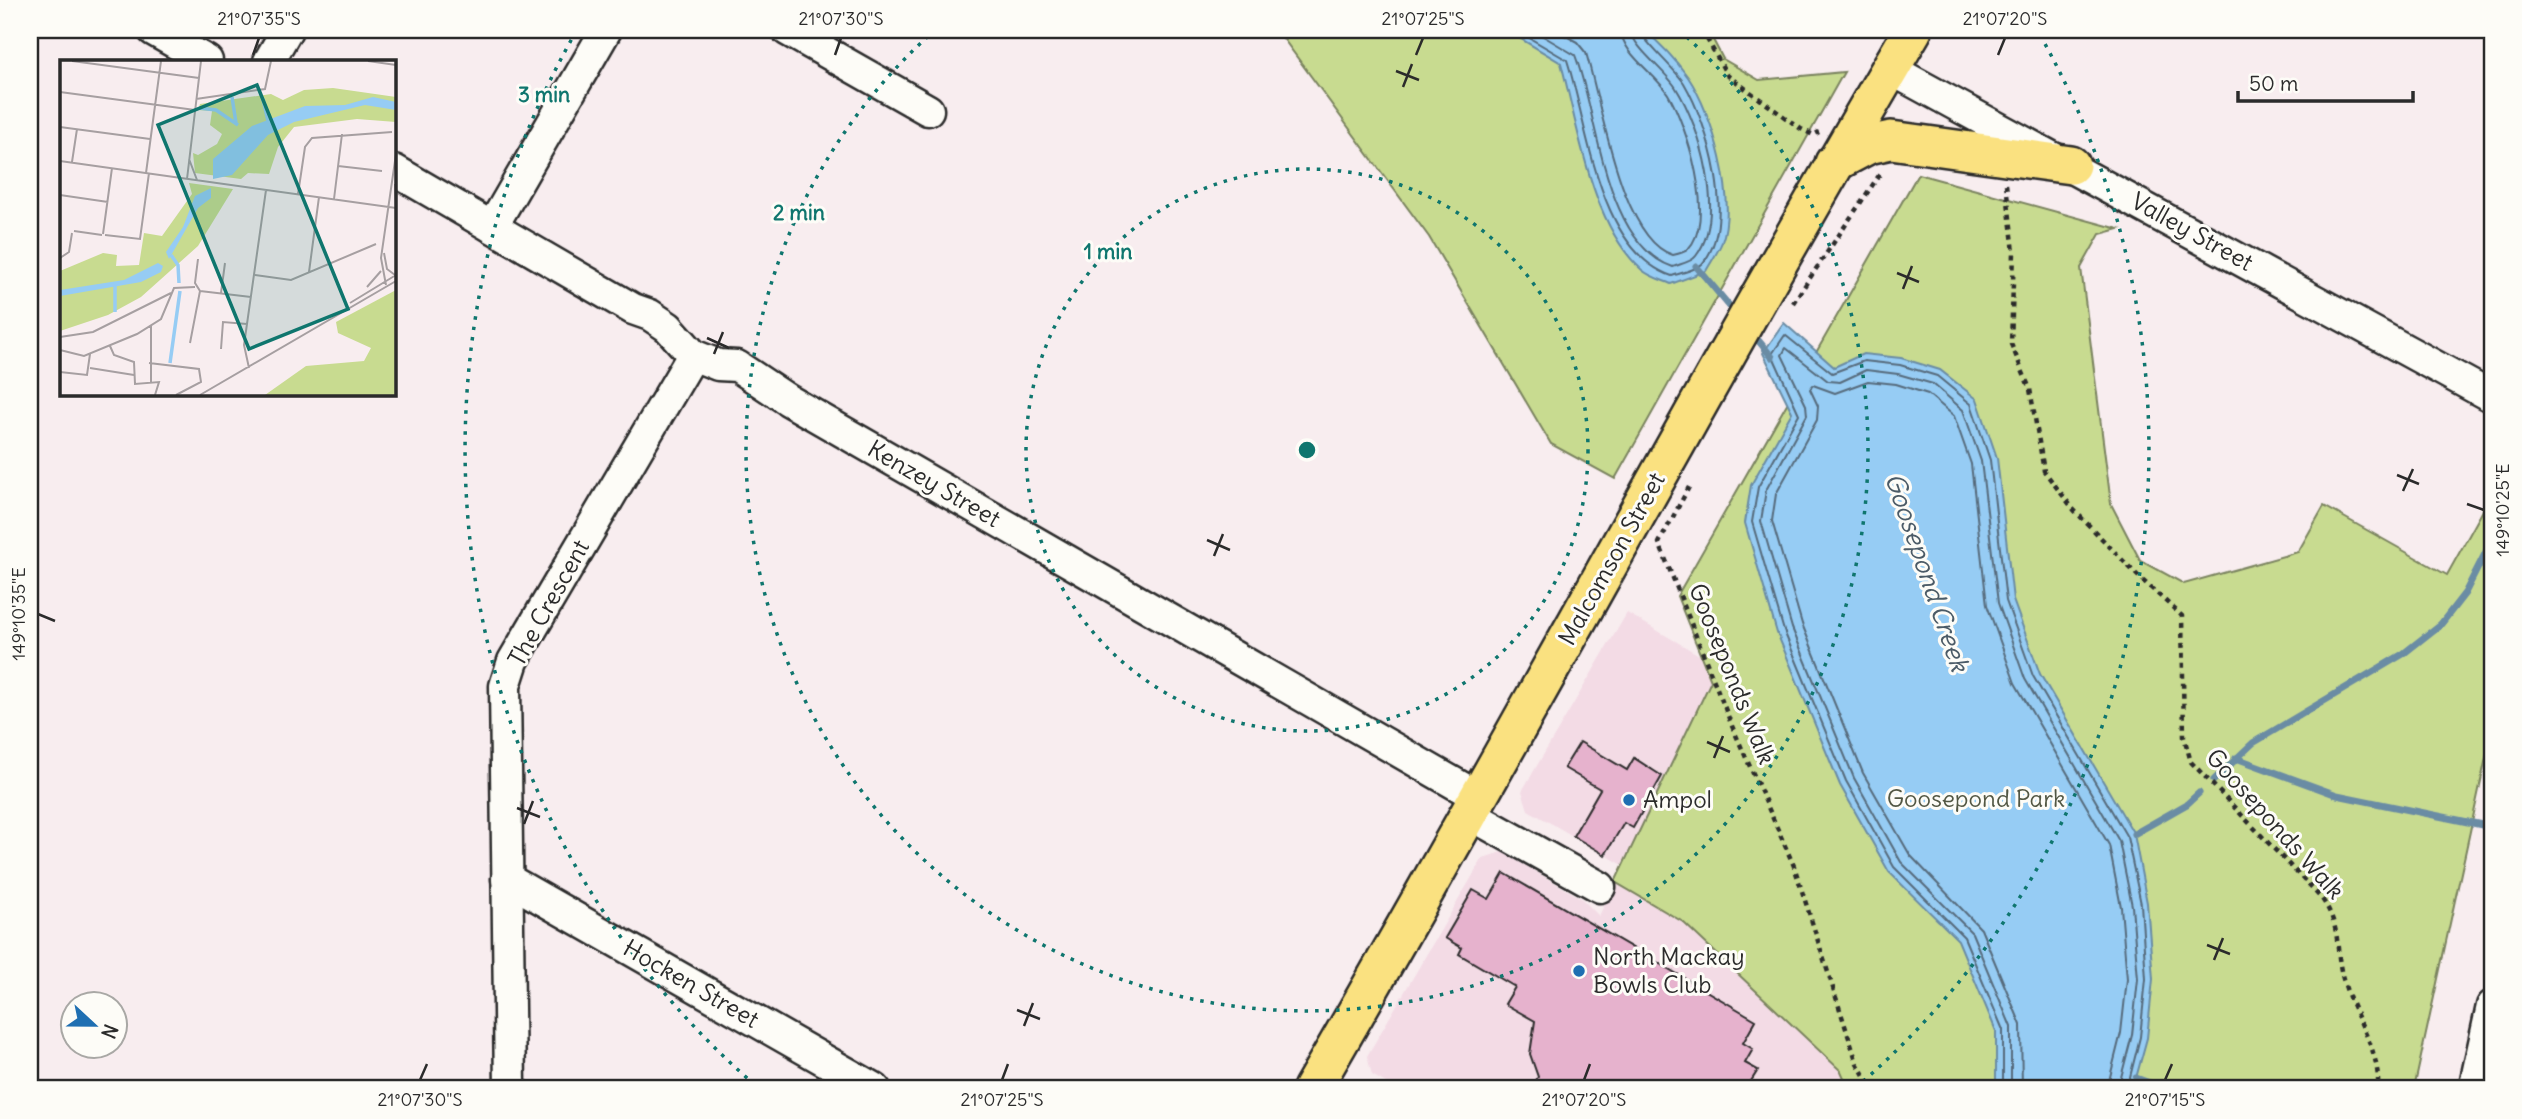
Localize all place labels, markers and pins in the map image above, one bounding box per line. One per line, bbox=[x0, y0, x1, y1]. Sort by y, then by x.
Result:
centre of rings bbox=[1295, 438, 1319, 462]
place label: Ampol bbox=[1643, 784, 1712, 814]
marker: Ampol bbox=[1621, 792, 1637, 808]
place label: North Mackay Bowls Club bbox=[1593, 941, 1745, 999]
marker: North Mackay Bowls Club bbox=[1571, 963, 1587, 979]

